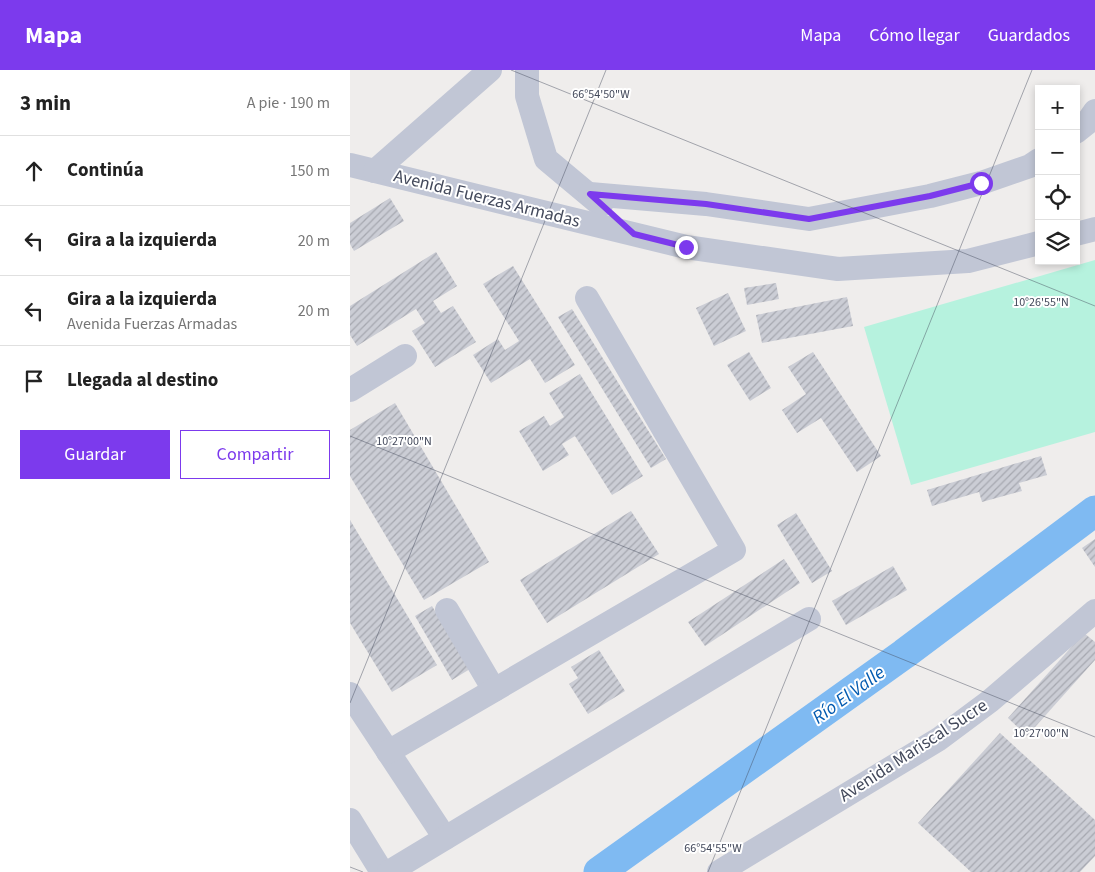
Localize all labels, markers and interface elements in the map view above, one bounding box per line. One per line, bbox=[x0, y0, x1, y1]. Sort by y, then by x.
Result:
text: Mapa bbox=[25, 18, 82, 53]
text: Mapa bbox=[800, 23, 841, 48]
text: Cómo llegar bbox=[869, 23, 960, 48]
text: Guardados bbox=[988, 23, 1070, 48]
map controls bbox=[1035, 85, 1080, 265]
button: + bbox=[1035, 85, 1080, 130]
text: 66°54'50"W bbox=[572, 86, 630, 103]
text: 3 min bbox=[20, 88, 71, 118]
text: A pie · 190 m bbox=[247, 92, 330, 114]
button: − bbox=[1035, 130, 1080, 175]
icon: ahead bbox=[20, 157, 48, 185]
text: Continúa bbox=[67, 157, 144, 184]
text: 150 m bbox=[290, 160, 330, 182]
street label: Avenida Fuerzas Armadas bbox=[391, 163, 583, 234]
route start bbox=[970, 172, 993, 195]
button: locate bbox=[1035, 175, 1080, 220]
button: layers bbox=[1035, 220, 1080, 265]
icon: left bbox=[20, 227, 48, 255]
text: Gira a la izquierda bbox=[67, 227, 217, 254]
text: 20 m bbox=[298, 230, 330, 252]
route end bbox=[675, 236, 698, 259]
text: Gira a la izquierda bbox=[67, 286, 217, 313]
text: 10°26'55"N bbox=[1013, 294, 1069, 311]
icon: left bbox=[20, 297, 48, 325]
text: 20 m bbox=[298, 300, 330, 322]
text: Avenida Fuerzas Armadas bbox=[67, 313, 237, 335]
icon: arrive bbox=[20, 367, 48, 395]
text: Llegada al destino bbox=[67, 367, 218, 394]
button: Guardar bbox=[20, 430, 170, 479]
button: Compartir bbox=[180, 430, 330, 479]
text: 10°27'00"N bbox=[376, 433, 432, 450]
water label: Río El Valle bbox=[807, 660, 891, 731]
street label: Avenida Mariscal Sucre bbox=[834, 693, 992, 808]
text: 10°27'00"N bbox=[1013, 725, 1069, 742]
text: 66°54'55"W bbox=[684, 840, 742, 857]

